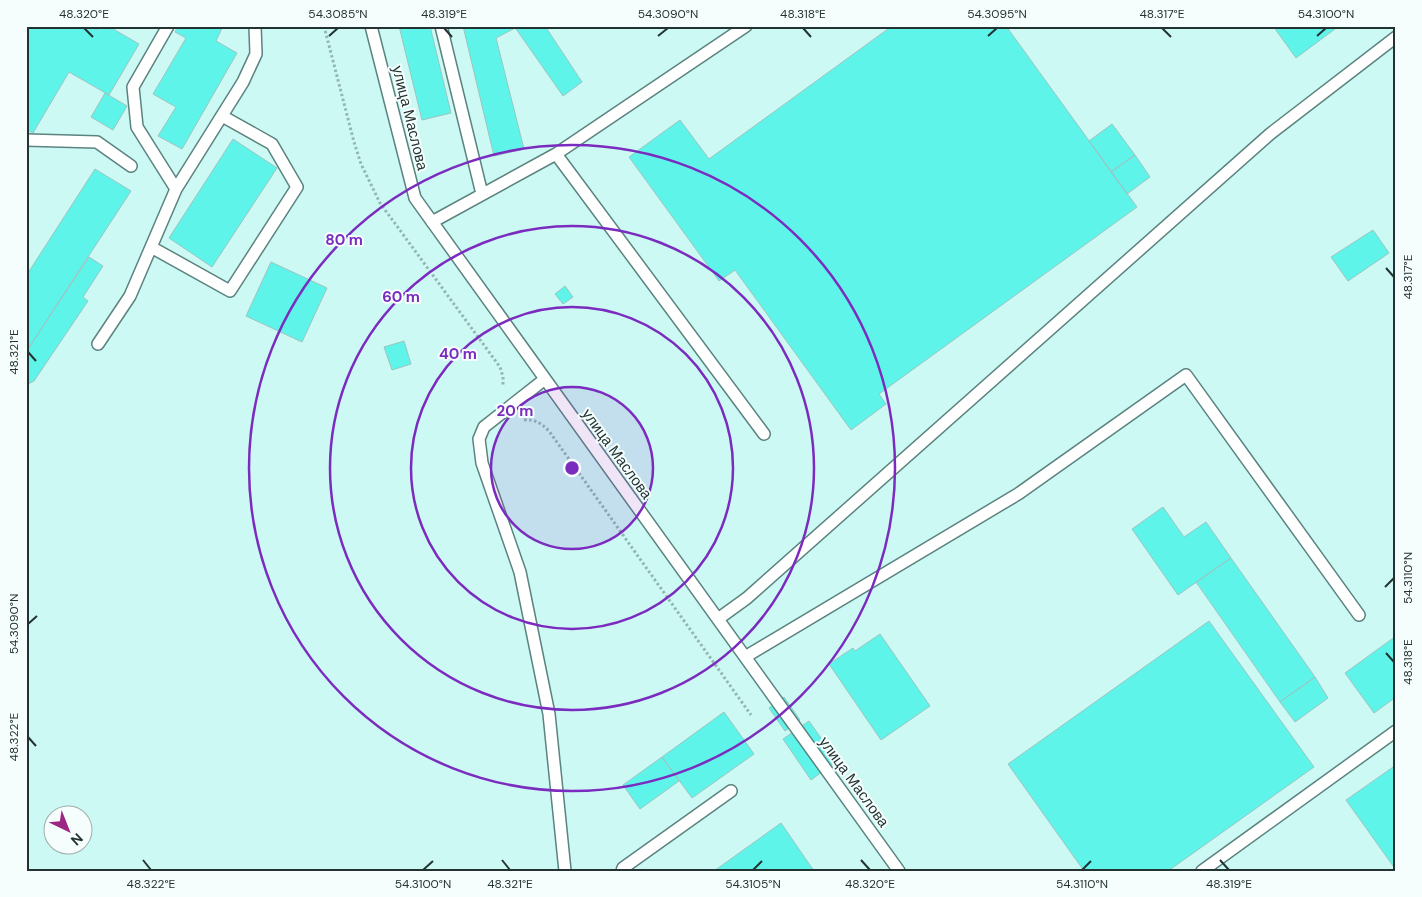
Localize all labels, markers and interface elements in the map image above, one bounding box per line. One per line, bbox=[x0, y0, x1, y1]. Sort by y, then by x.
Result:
text: 48.320°E bbox=[59, 6, 109, 22]
text: 54.3085°N bbox=[308, 6, 368, 22]
text: 48.319°E bbox=[421, 6, 467, 22]
text: 54.3090°N bbox=[638, 6, 698, 22]
text: 48.318°E bbox=[780, 6, 826, 22]
text: 54.3095°N bbox=[967, 6, 1027, 22]
text: 48.317°E bbox=[1140, 6, 1185, 22]
text: 54.3100°N bbox=[1298, 6, 1354, 22]
street label: улица Маслова bbox=[387, 64, 433, 173]
text: 80 m bbox=[325, 230, 363, 250]
text: 48.317°E bbox=[1400, 254, 1416, 299]
text: 60 m bbox=[382, 287, 420, 307]
text: 48.321°E bbox=[6, 329, 22, 375]
text: 40 m bbox=[439, 344, 477, 364]
text: 20 m bbox=[497, 401, 533, 421]
street label: улица Маслова bbox=[577, 405, 657, 504]
centre of rings bbox=[563, 459, 581, 477]
text: 54.3110°N bbox=[1400, 552, 1416, 604]
text: 54.3090°N bbox=[6, 594, 22, 654]
text: 48.318°E bbox=[1400, 639, 1416, 685]
text: 48.322°E bbox=[6, 712, 22, 761]
street label: улица Маслова bbox=[814, 733, 894, 832]
north arrow bbox=[42, 804, 92, 854]
text: N bbox=[67, 829, 87, 850]
text: 48.322°E bbox=[127, 876, 176, 892]
text: 54.3100°N bbox=[395, 876, 451, 892]
text: 48.321°E bbox=[487, 876, 533, 892]
text: 54.3105°N bbox=[725, 876, 781, 892]
text: 48.320°E bbox=[845, 876, 895, 892]
text: 54.3110°N bbox=[1056, 876, 1108, 892]
text: 48.319°E bbox=[1206, 876, 1252, 892]

